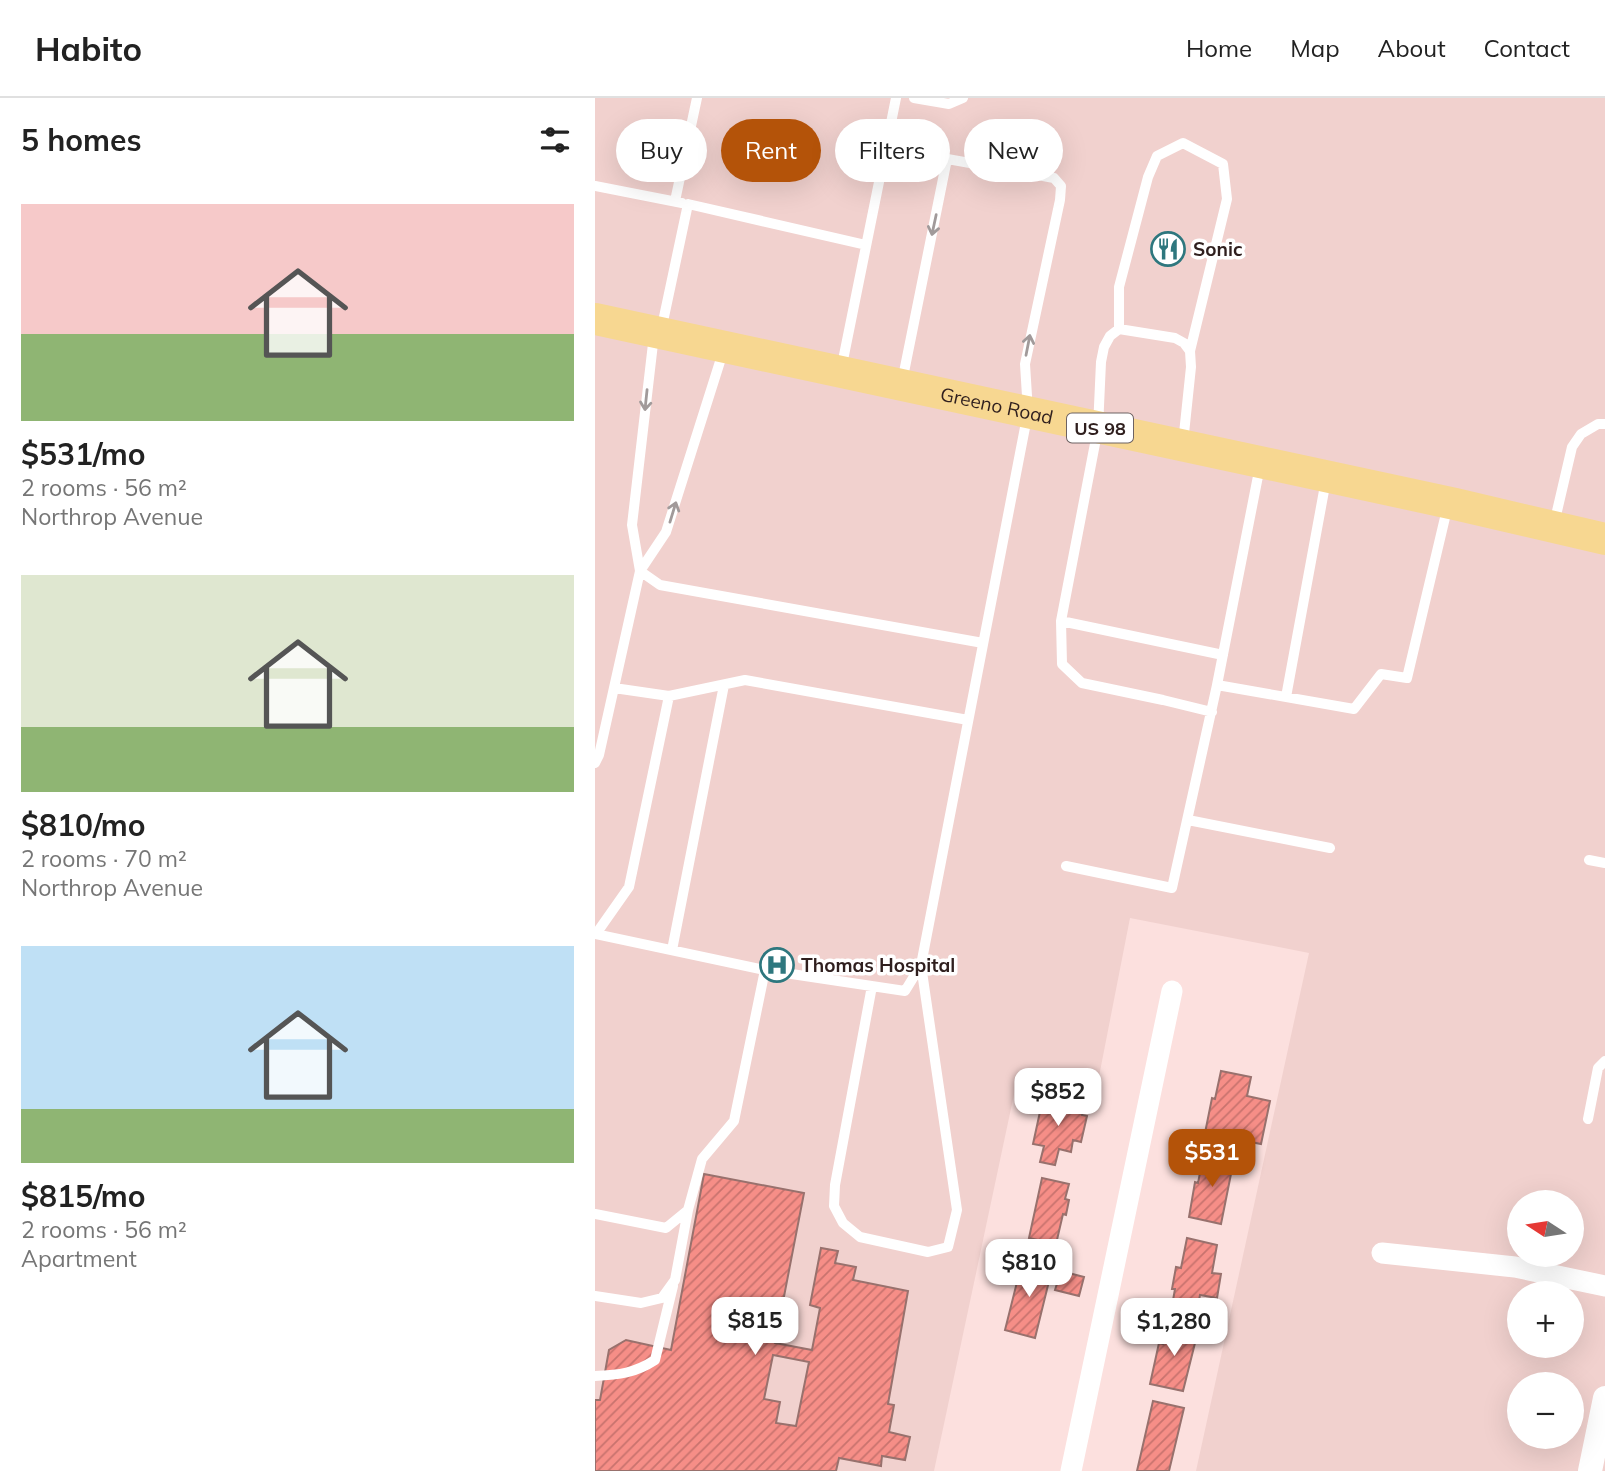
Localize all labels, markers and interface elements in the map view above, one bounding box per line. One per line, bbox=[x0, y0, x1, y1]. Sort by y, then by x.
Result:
text: Habito bbox=[35, 28, 142, 69]
text: Home bbox=[1186, 33, 1252, 63]
text: Map bbox=[1290, 33, 1340, 63]
text: About bbox=[1378, 33, 1446, 63]
text: Contact bbox=[1484, 33, 1570, 63]
chip: Buy bbox=[616, 119, 707, 182]
chip: Rent bbox=[721, 119, 821, 182]
chip: Filters bbox=[835, 119, 950, 182]
chip: New bbox=[964, 119, 1063, 182]
text: 5 homes bbox=[21, 121, 142, 159]
icon: filters bbox=[536, 121, 574, 159]
one-way arrow bbox=[926, 213, 940, 236]
restaurant icon: Sonic bbox=[1149, 230, 1187, 268]
place label: Sonic bbox=[1193, 237, 1243, 261]
icon: home bbox=[235, 250, 361, 376]
one-way arrow bbox=[1022, 334, 1036, 357]
street label: Greeno Road bbox=[938, 382, 1056, 429]
one-way arrow bbox=[640, 388, 653, 411]
road number: US 98 bbox=[1067, 414, 1133, 442]
text: $531/mo bbox=[21, 435, 145, 473]
text: 2 rooms · 56 m² bbox=[21, 473, 187, 502]
one-way arrow bbox=[667, 501, 680, 523]
text: Northrop Avenue bbox=[21, 502, 203, 531]
icon: home bbox=[235, 621, 361, 747]
text: $810/mo bbox=[21, 806, 145, 844]
text: 2 rooms · 70 m² bbox=[21, 844, 187, 873]
text: Northrop Avenue bbox=[21, 873, 203, 902]
hospital icon: Thomas Hospital bbox=[758, 946, 796, 984]
place label: Thomas Hospital bbox=[801, 953, 955, 977]
icon: home bbox=[235, 992, 361, 1118]
pin: $852 bbox=[1017, 1068, 1099, 1128]
text: $852 bbox=[1030, 1076, 1086, 1105]
pin: $531 bbox=[1171, 1130, 1253, 1189]
text: $531 bbox=[1184, 1137, 1240, 1166]
text: $815/mo bbox=[21, 1177, 145, 1215]
north arrow bbox=[1507, 1190, 1584, 1267]
map controls bbox=[1507, 1190, 1584, 1449]
text: 2 rooms · 56 m² bbox=[21, 1215, 187, 1244]
pin: $810 bbox=[988, 1240, 1070, 1299]
text: Apartment bbox=[21, 1244, 137, 1273]
text: $810 bbox=[1001, 1247, 1057, 1276]
button: + bbox=[1507, 1281, 1584, 1358]
pin: $815 bbox=[714, 1298, 796, 1357]
pin: $1,280 bbox=[1117, 1298, 1231, 1358]
text: $815 bbox=[727, 1305, 783, 1334]
text: $1,280 bbox=[1137, 1306, 1211, 1335]
button: − bbox=[1507, 1372, 1584, 1449]

